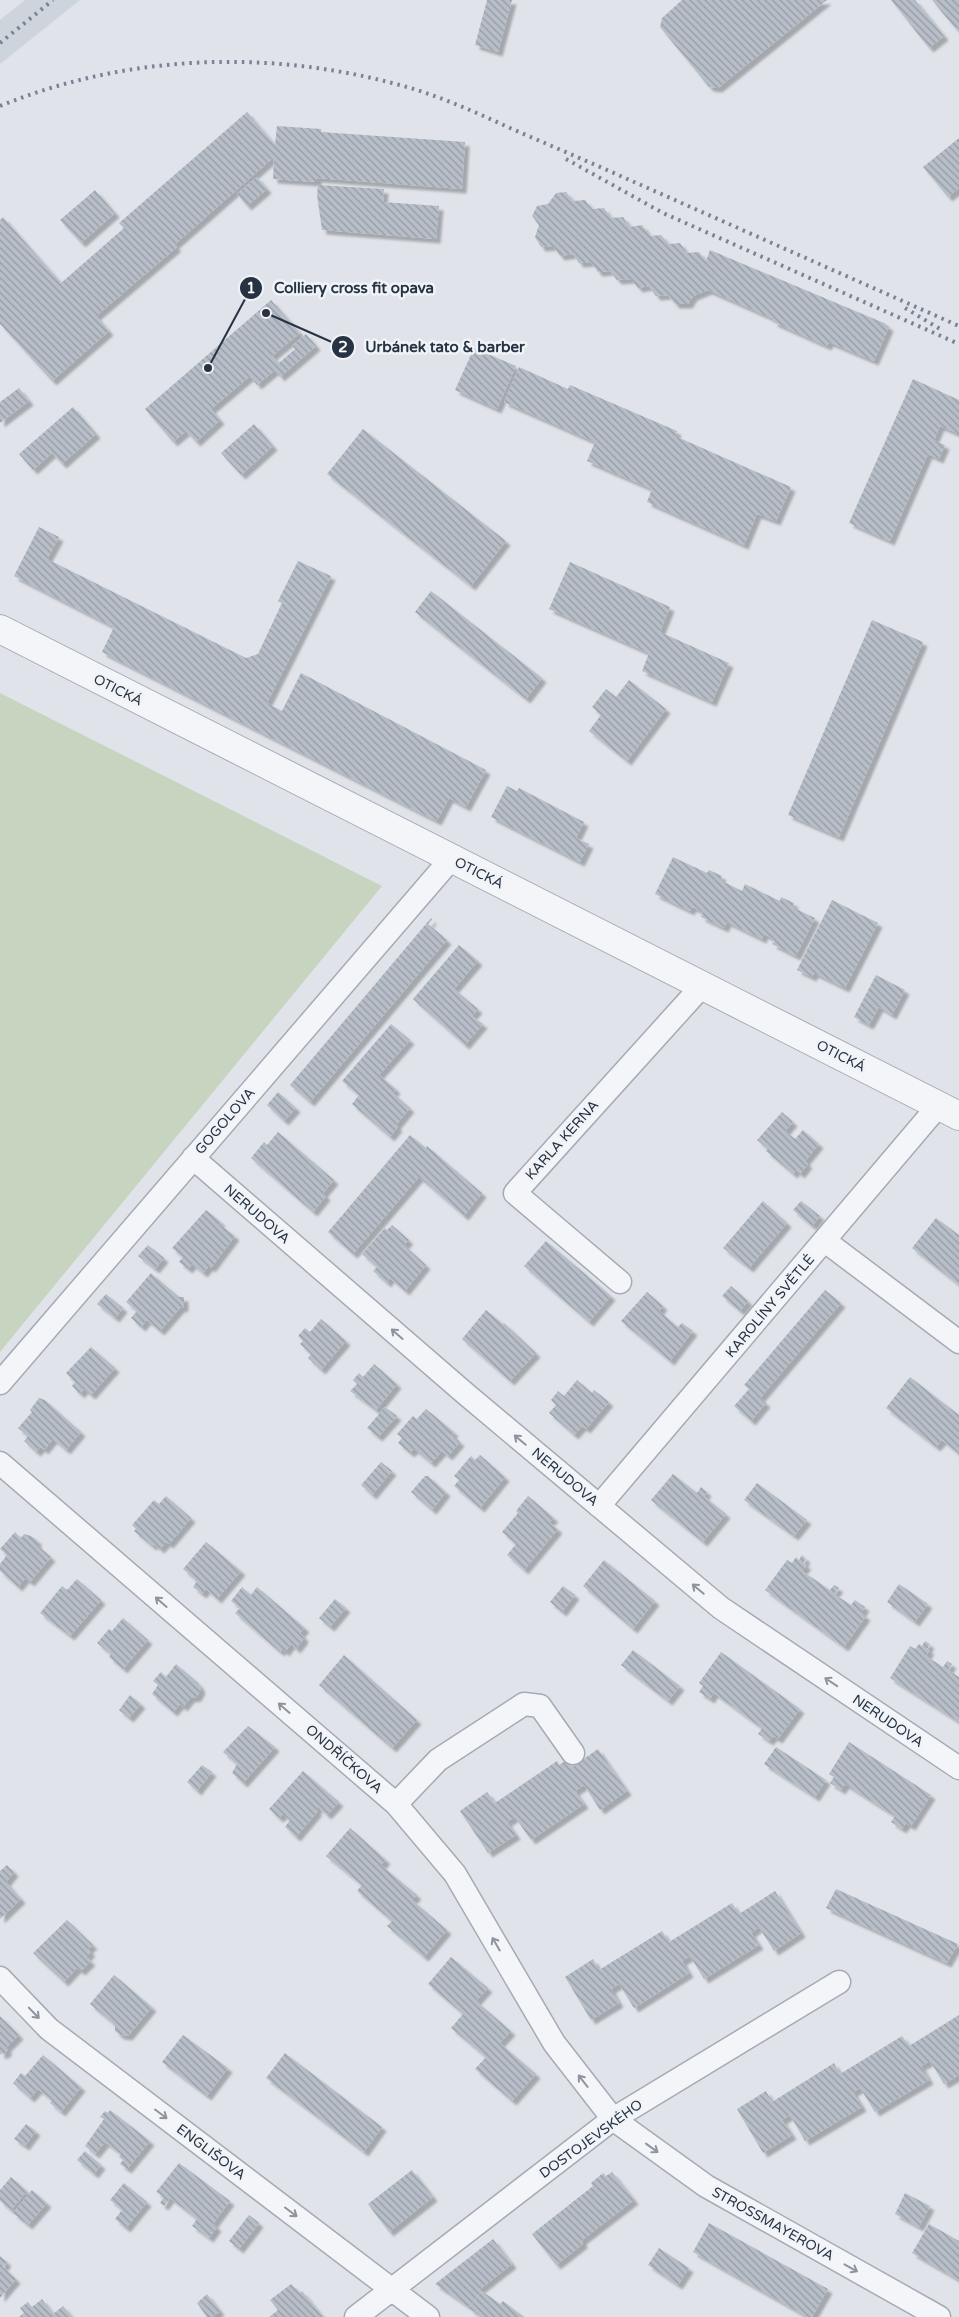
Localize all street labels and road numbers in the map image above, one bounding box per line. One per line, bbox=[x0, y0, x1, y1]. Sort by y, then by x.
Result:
street label: OTICKÁ bbox=[91, 670, 145, 710]
street label: OTICKÁ bbox=[452, 853, 506, 893]
street label: OTICKÁ bbox=[814, 1036, 868, 1076]
street label: GOGOLOVA bbox=[191, 1084, 259, 1158]
street label: KARLA KERNA bbox=[522, 1097, 602, 1183]
street label: NERUDOVA bbox=[220, 1181, 294, 1247]
street label: KAROLÍNY SVĚTLÉ bbox=[722, 1251, 818, 1361]
street label: NERUDOVA bbox=[528, 1444, 602, 1510]
street label: NERUDOVA bbox=[849, 1691, 927, 1751]
street label: ONDŘÍČKOVA bbox=[302, 1721, 386, 1797]
street label: DOSTOJEVSKÉHO bbox=[536, 2096, 646, 2182]
street label: ENGLIŠOVA bbox=[173, 2120, 249, 2184]
street label: STROSSMAYEROVA bbox=[709, 2183, 837, 2265]

